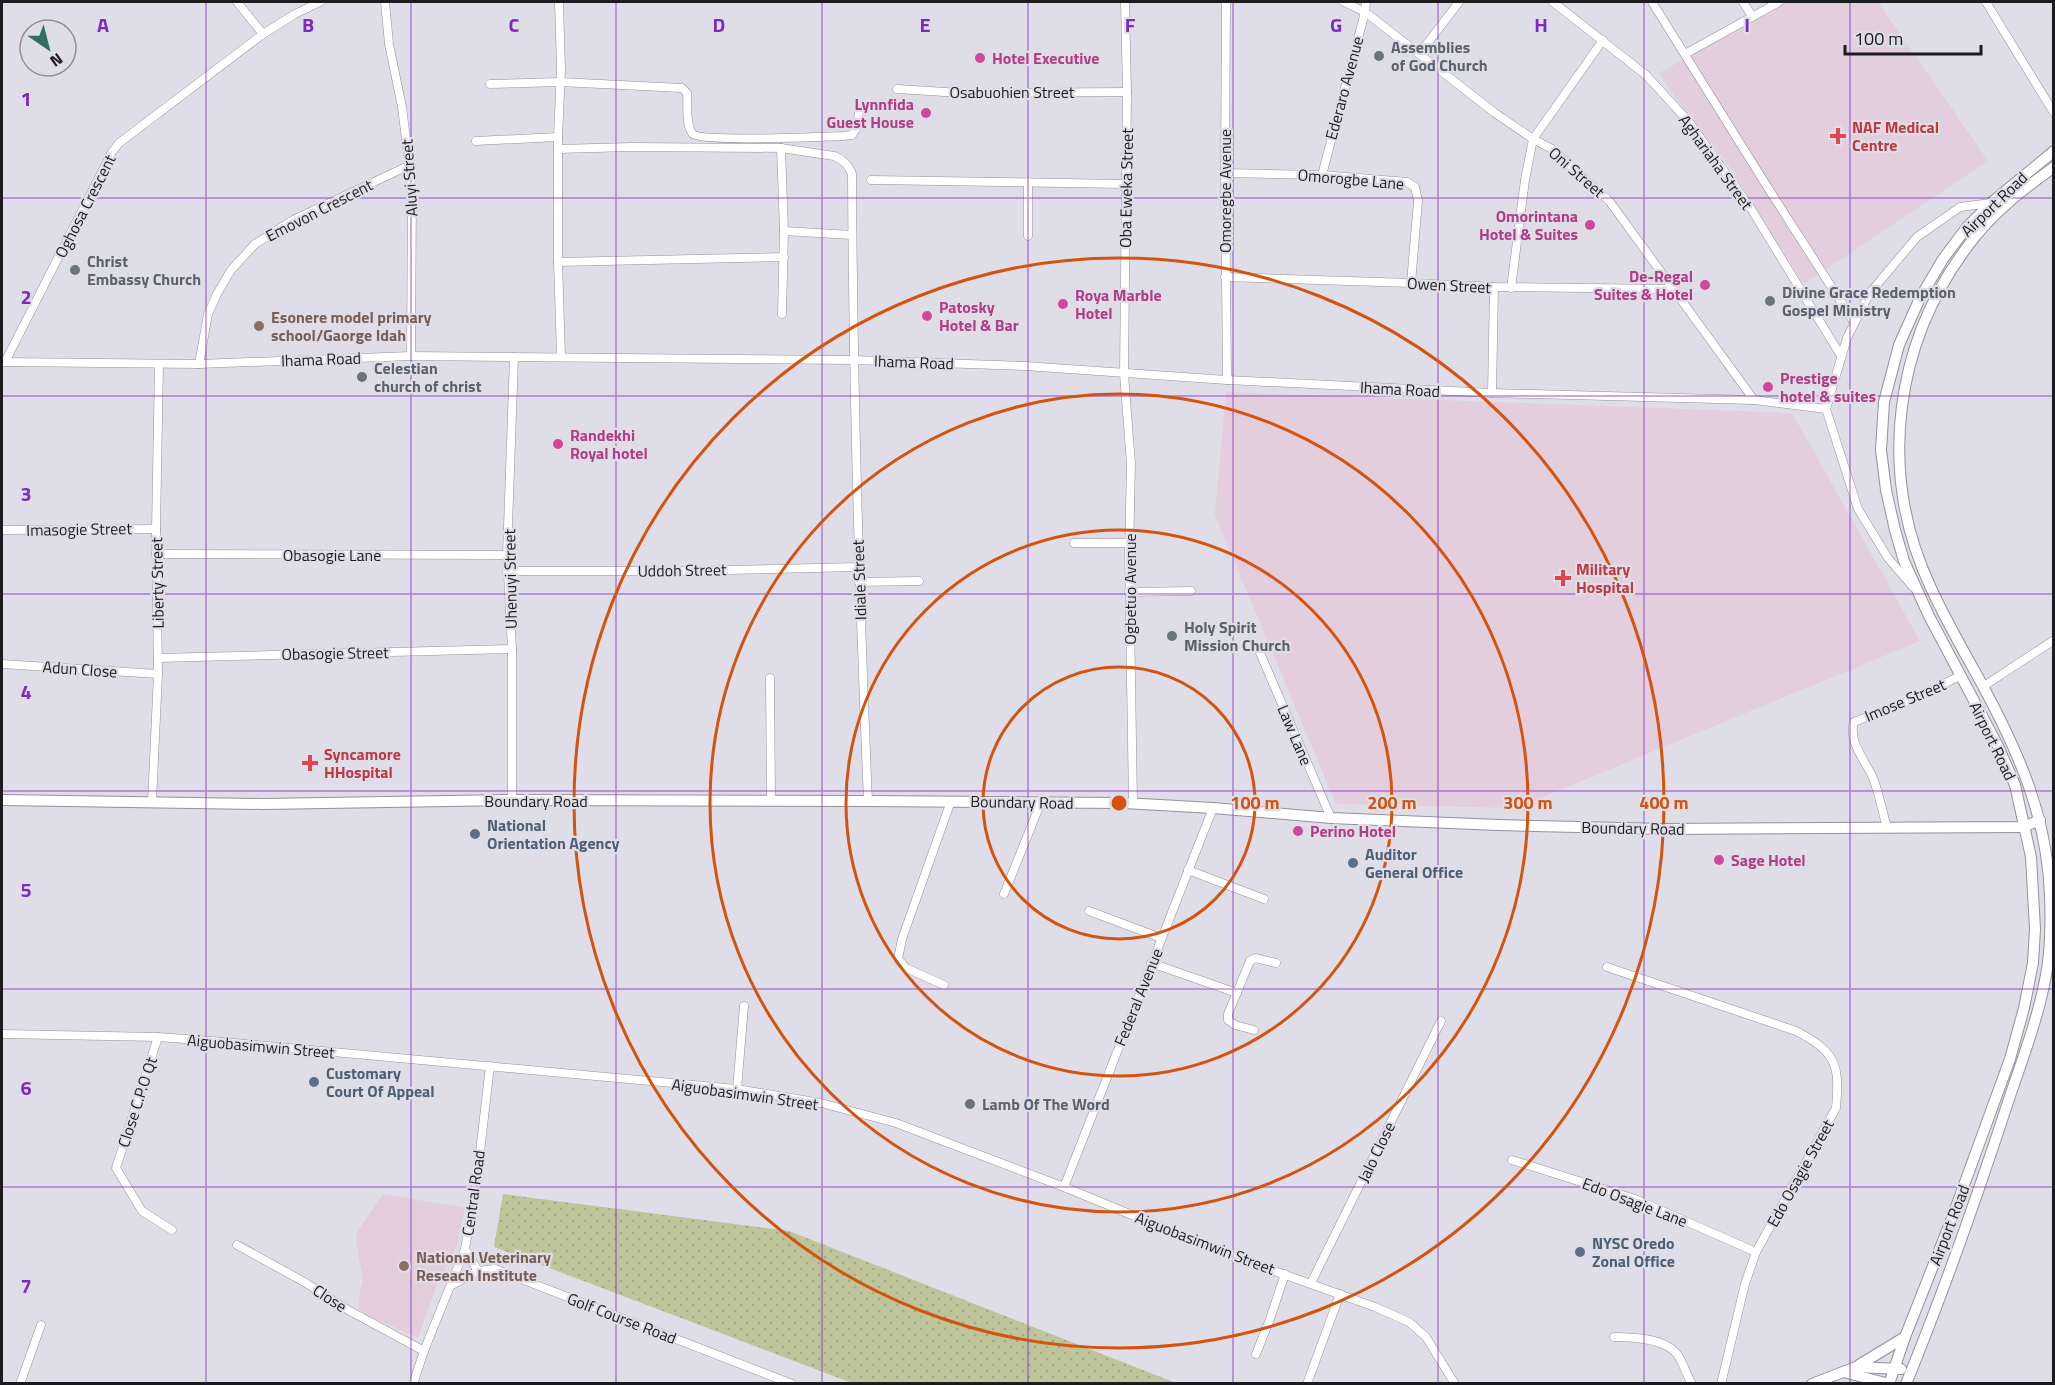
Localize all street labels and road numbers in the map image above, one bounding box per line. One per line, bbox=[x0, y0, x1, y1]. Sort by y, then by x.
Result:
street label: Ederaro Avenue bbox=[1319, 34, 1369, 142]
street label: Osabuohien Street bbox=[950, 80, 1075, 104]
street label: Aghariaha Street bbox=[1673, 109, 1759, 215]
street label: Oba Eweka Street bbox=[1113, 128, 1139, 248]
street label: Omoregbe Avenue bbox=[1213, 129, 1237, 253]
street label: Aluyi Street bbox=[394, 138, 424, 218]
street label: Oni Street bbox=[1544, 141, 1611, 203]
street label: Oghosa Crescent bbox=[49, 150, 122, 262]
street label: Omorogbe Lane bbox=[1297, 162, 1405, 196]
street label: Airport Road bbox=[1955, 166, 2033, 242]
street label: Emovon Crescent bbox=[261, 173, 377, 247]
street label: Owen Street bbox=[1406, 271, 1492, 299]
street label: Ihama Road bbox=[281, 346, 361, 372]
street label: Ihama Road bbox=[874, 349, 954, 375]
street label: Ihama Road bbox=[1359, 375, 1441, 403]
street label: Imasogie Street bbox=[26, 516, 132, 542]
street label: Uhenuyi Street bbox=[497, 528, 523, 629]
street label: Ogbetuo Avenue bbox=[1118, 533, 1142, 645]
street label: Liberty Street bbox=[144, 537, 170, 629]
street label: Idiale Street bbox=[846, 539, 872, 621]
street label: Obasogie Lane bbox=[283, 543, 381, 567]
street label: Uddoh Street bbox=[637, 557, 727, 583]
street label: Obasogie Street bbox=[281, 640, 389, 666]
street label: Adun Close bbox=[42, 654, 118, 684]
street label: Imose Street bbox=[1861, 672, 1950, 728]
street label: Airport Road bbox=[1964, 698, 2022, 784]
street label: Law Lane bbox=[1271, 701, 1319, 769]
street label: Boundary Road bbox=[484, 789, 588, 813]
street label: Boundary Road bbox=[970, 789, 1074, 815]
street label: Boundary Road bbox=[1581, 815, 1685, 841]
street label: Federal Avenue bbox=[1107, 944, 1169, 1050]
street label: Aiguobasimwin Street bbox=[186, 1028, 336, 1064]
street label: Close C.P.O Qt bbox=[111, 1053, 163, 1150]
street label: Aiguobasimwin Street bbox=[670, 1072, 820, 1116]
street label: Edo Osagie Street bbox=[1760, 1114, 1840, 1231]
street label: Jalo Close bbox=[1351, 1118, 1401, 1186]
street label: Central Road bbox=[455, 1149, 491, 1237]
street label: Edo Osagie Lane bbox=[1579, 1171, 1691, 1233]
street label: Airport Road bbox=[1923, 1181, 1975, 1269]
street label: Aiguobasimwin Street bbox=[1132, 1205, 1279, 1281]
street label: Close bbox=[308, 1278, 352, 1318]
street label: Golf Course Road bbox=[564, 1286, 680, 1350]

